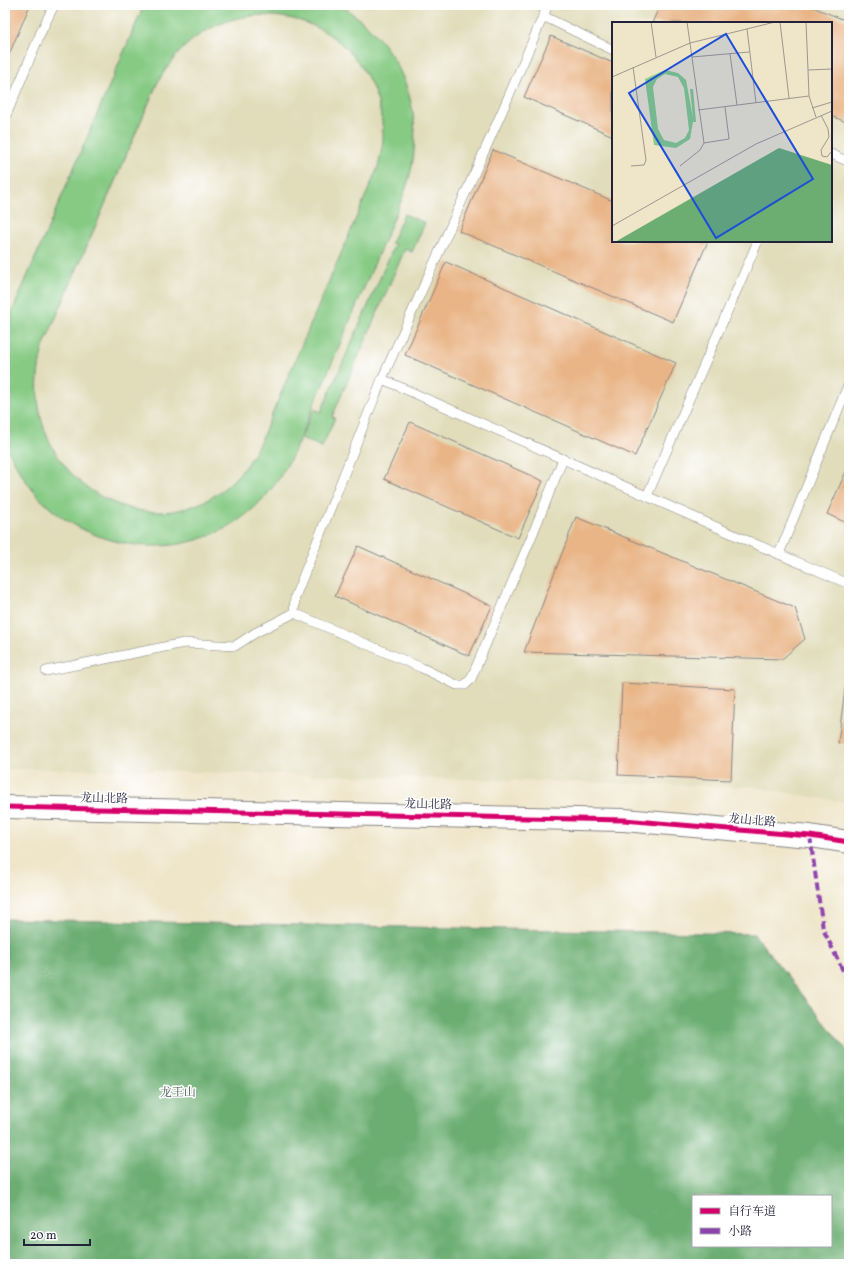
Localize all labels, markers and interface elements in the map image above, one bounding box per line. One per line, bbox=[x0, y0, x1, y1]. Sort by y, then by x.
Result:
inset map bbox=[612, 22, 832, 242]
street label: 龙山北路 bbox=[80, 791, 128, 807]
street label: 龙山北路 bbox=[404, 797, 452, 813]
street label: 龙山北路 bbox=[727, 811, 777, 831]
park label: 龙王山 bbox=[160, 1085, 196, 1101]
legend bbox=[692, 1195, 832, 1247]
text: 自行车道 bbox=[728, 1204, 776, 1220]
scale bar bbox=[24, 1221, 90, 1247]
text: 小路 bbox=[728, 1224, 752, 1240]
text: 20 m bbox=[30, 1228, 57, 1244]

